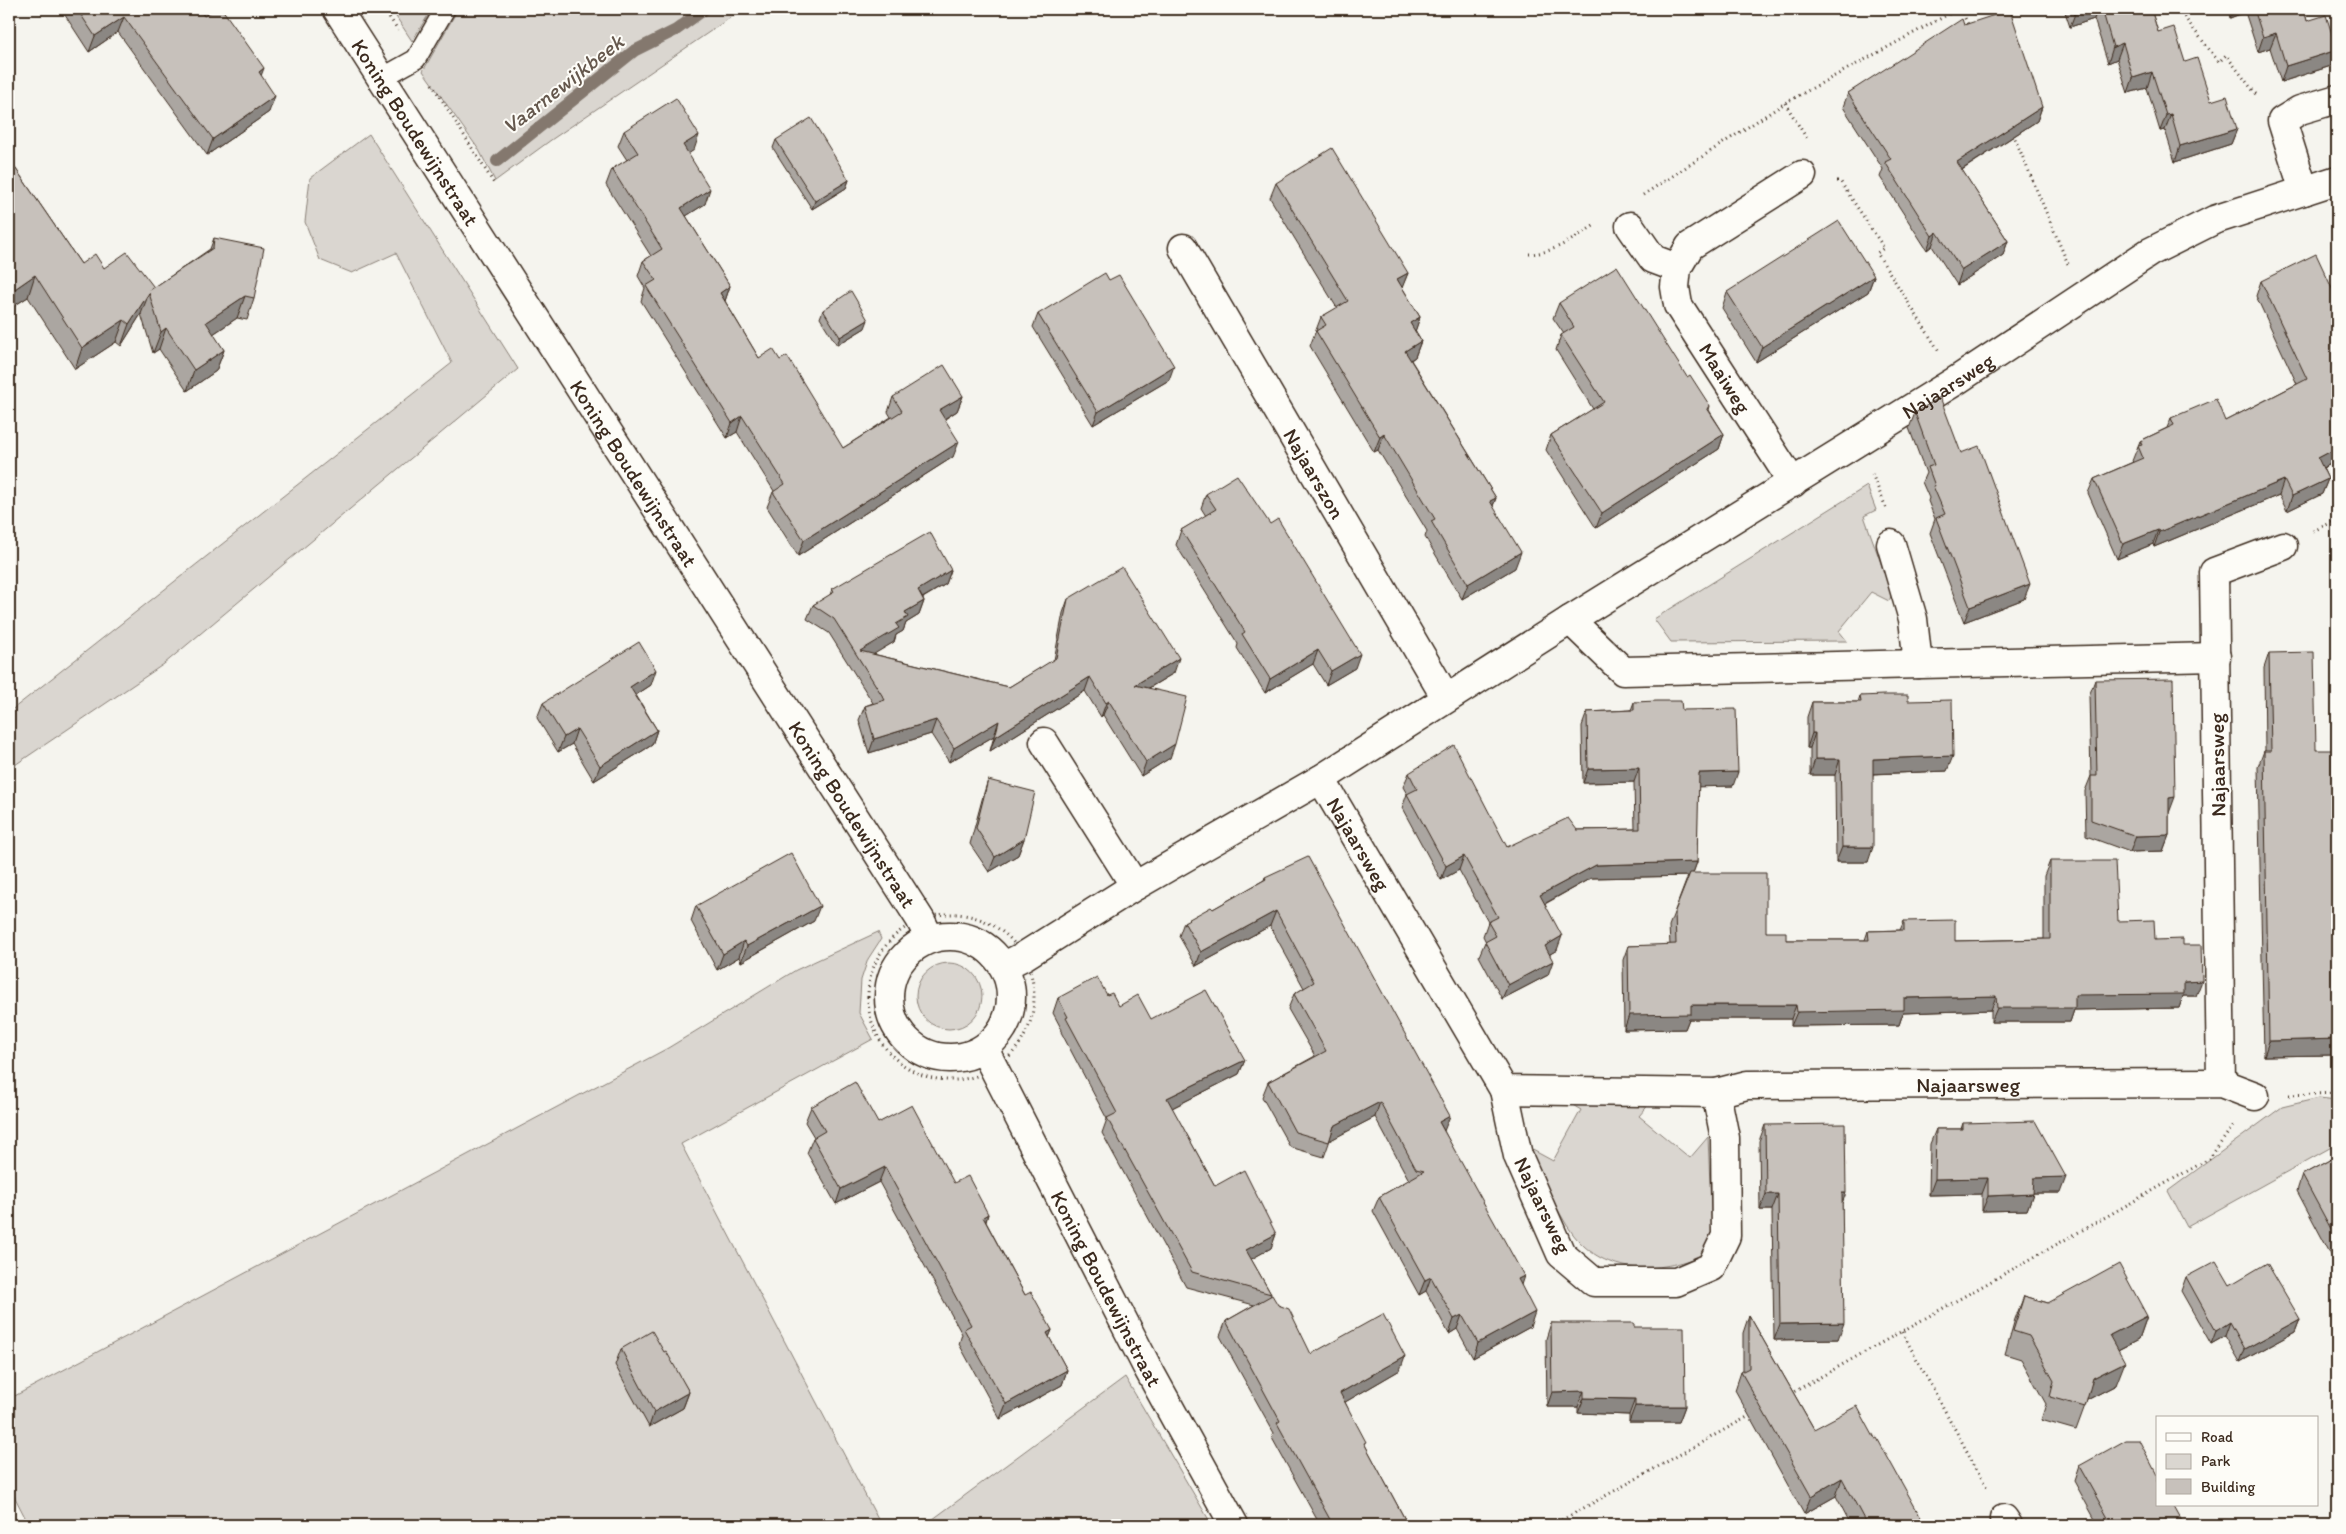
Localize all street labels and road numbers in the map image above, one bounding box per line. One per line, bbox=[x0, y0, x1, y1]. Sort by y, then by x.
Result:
street label: Koning Boudewijnstraat bbox=[347, 34, 485, 230]
street label: Maaiweg bbox=[1694, 338, 1756, 418]
street label: Najaarsweg bbox=[1897, 347, 1998, 424]
street label: Koning Boudewijnstraat bbox=[565, 375, 703, 571]
street label: Najaarszon bbox=[1279, 424, 1351, 523]
street label: Najaarsweg bbox=[2204, 713, 2230, 817]
street label: Koning Boudewijnstraat bbox=[784, 716, 922, 912]
street label: Najaarsweg bbox=[1322, 792, 1396, 895]
street label: Najaarsweg bbox=[1916, 1071, 2020, 1097]
street label: Najaarsweg bbox=[1509, 1153, 1577, 1257]
street label: Koning Boudewijnstraat bbox=[1046, 1186, 1168, 1391]

